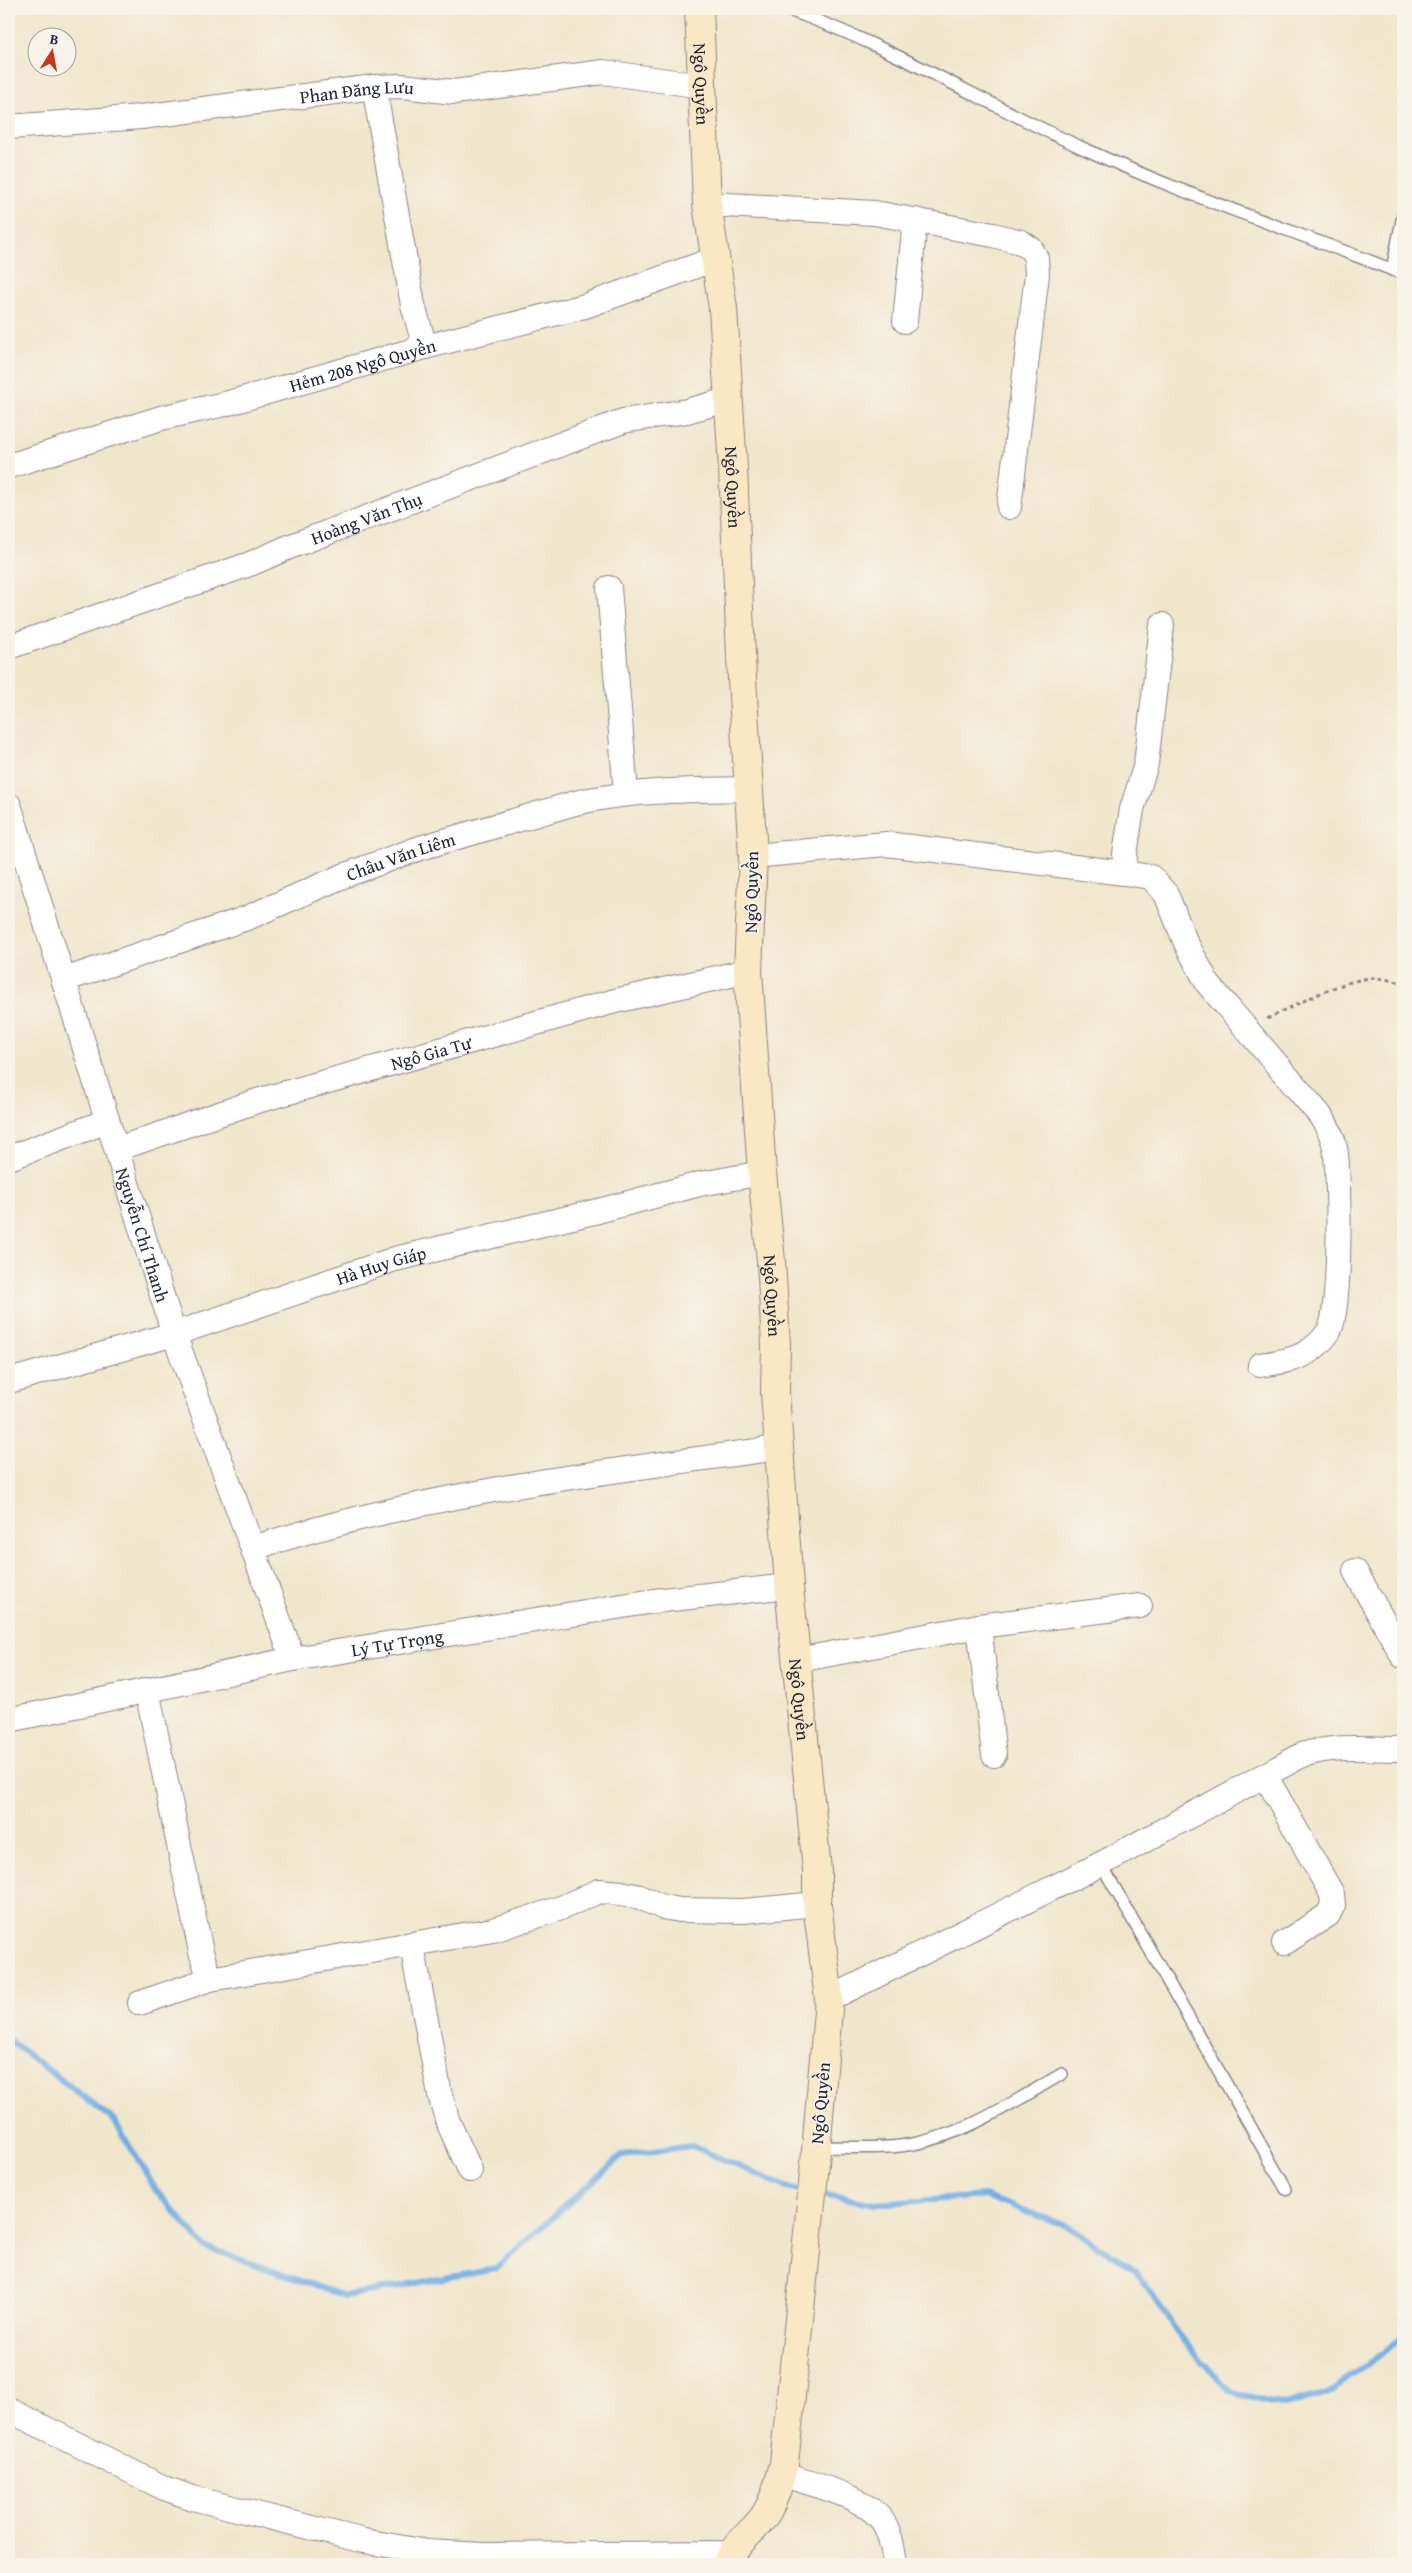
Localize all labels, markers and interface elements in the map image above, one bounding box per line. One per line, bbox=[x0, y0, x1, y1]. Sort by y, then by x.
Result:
north arrow bbox=[28, 28, 78, 78]
text: B bbox=[48, 29, 61, 50]
street label: Ngô Quyền bbox=[687, 42, 717, 126]
street label: Phan Đăng Lưu bbox=[298, 72, 416, 110]
street label: Hẻm 208 Ngô Quyền bbox=[286, 331, 439, 398]
street label: Ngô Quyền bbox=[718, 445, 749, 529]
street label: Hoàng Văn Thụ bbox=[307, 484, 426, 551]
street label: Châu Văn Liêm bbox=[342, 825, 458, 887]
street label: Ngô Quyền bbox=[737, 851, 765, 933]
street label: Ngô Gia Tự bbox=[387, 1028, 476, 1077]
street label: Nguyễn Chí Thanh bbox=[109, 1164, 177, 1305]
street label: Hà Huy Giáp bbox=[332, 1239, 429, 1292]
street label: Ngô Quyền bbox=[757, 1253, 789, 1337]
street label: Lý Tự Trọng bbox=[349, 1622, 445, 1663]
street label: Ngô Quyền bbox=[783, 1657, 818, 1742]
street label: Ngô Quyền bbox=[803, 2061, 837, 2145]

